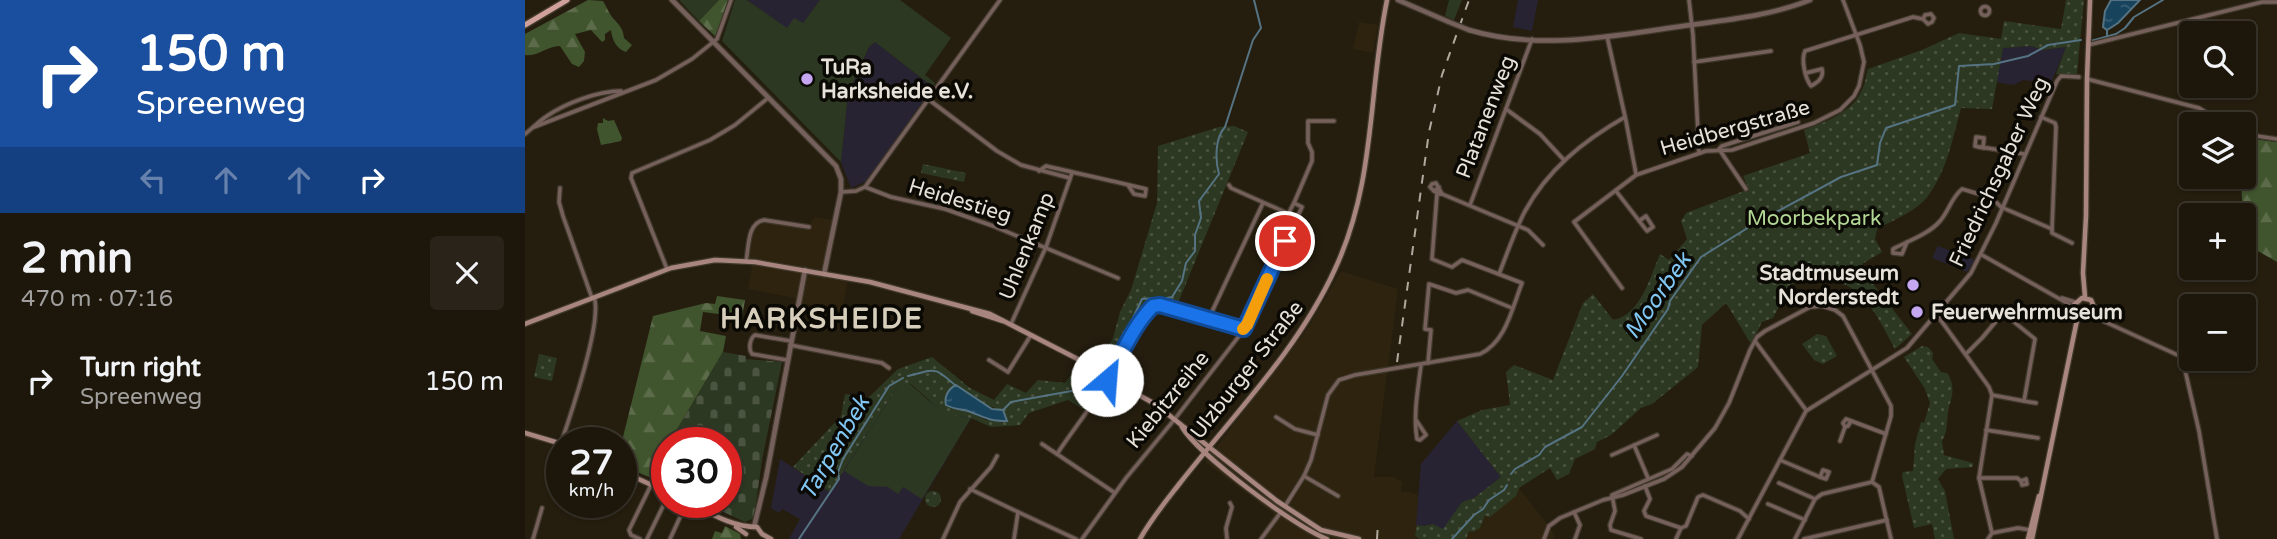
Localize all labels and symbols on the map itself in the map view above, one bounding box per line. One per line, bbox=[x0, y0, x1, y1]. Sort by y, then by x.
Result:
street label: Platanenweg bbox=[1451, 52, 1521, 182]
place label: TuRa Harksheide e.V. bbox=[820, 55, 973, 104]
marker: TuRa Harksheide e.V. bbox=[799, 71, 815, 87]
street label: Friedrichsgaber Weg bbox=[1944, 73, 2054, 271]
street label: Heidbergstraße bbox=[1657, 95, 1813, 161]
street label: Heidestieg bbox=[906, 174, 1014, 228]
street label: Uhlenkamp bbox=[994, 189, 1060, 303]
park label: Moorbekpark bbox=[1747, 206, 1881, 231]
pin bbox=[1255, 211, 1315, 271]
water label: Moorbek bbox=[1618, 246, 1699, 344]
place label: Stadtmuseum Norderstedt bbox=[1759, 261, 1899, 310]
marker: Stadtmuseum Norderstedt bbox=[1905, 277, 1921, 293]
street label: Ulzburger Straße bbox=[1185, 296, 1309, 444]
place label: Feuerwehrmuseum bbox=[1931, 300, 2123, 325]
district label: HARKSHEIDE bbox=[720, 302, 924, 336]
marker: Feuerwehrmuseum bbox=[1909, 304, 1925, 320]
position arrow bbox=[1070, 343, 1144, 417]
street label: Kiebitzreihe bbox=[1121, 346, 1215, 454]
water label: Tarpenbek bbox=[794, 390, 877, 505]
speed limit sign: 30 bbox=[651, 427, 742, 518]

